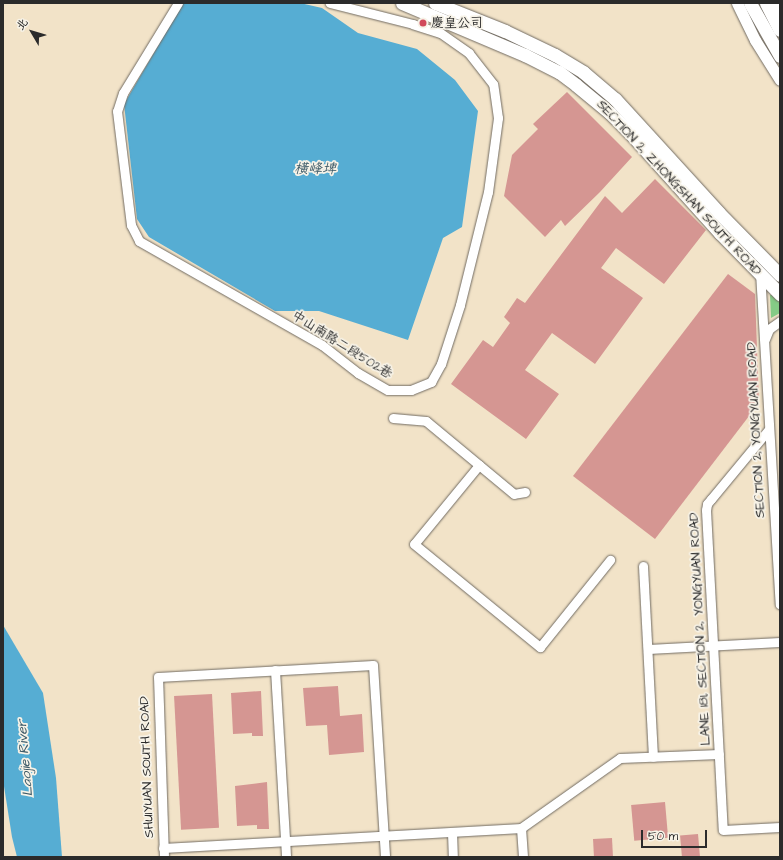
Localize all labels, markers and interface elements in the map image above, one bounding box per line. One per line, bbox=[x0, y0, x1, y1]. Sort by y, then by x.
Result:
north arrow bbox=[12, 12, 52, 52]
text: 北 bbox=[13, 15, 31, 33]
place label: 慶皇公司 bbox=[431, 15, 483, 31]
marker: 慶皇公司 bbox=[418, 18, 428, 28]
street label: SECTION 2, ZHONGSHAN SOUTH ROAD bbox=[593, 97, 765, 279]
water label: 橫峰埤 bbox=[294, 161, 336, 177]
street label: 中山南路二段502巷 bbox=[289, 308, 395, 382]
street label: SECTION 2, YONGYUAN ROAD bbox=[744, 342, 768, 518]
street label: LANE 181, SECTION 2, YONGYUAN ROAD bbox=[686, 512, 714, 746]
street label: SHUIYUAN SOUTH ROAD bbox=[137, 696, 157, 838]
water label: Laojie River bbox=[13, 719, 37, 797]
scale bar bbox=[643, 822, 709, 848]
text: 50 m bbox=[648, 828, 678, 845]

